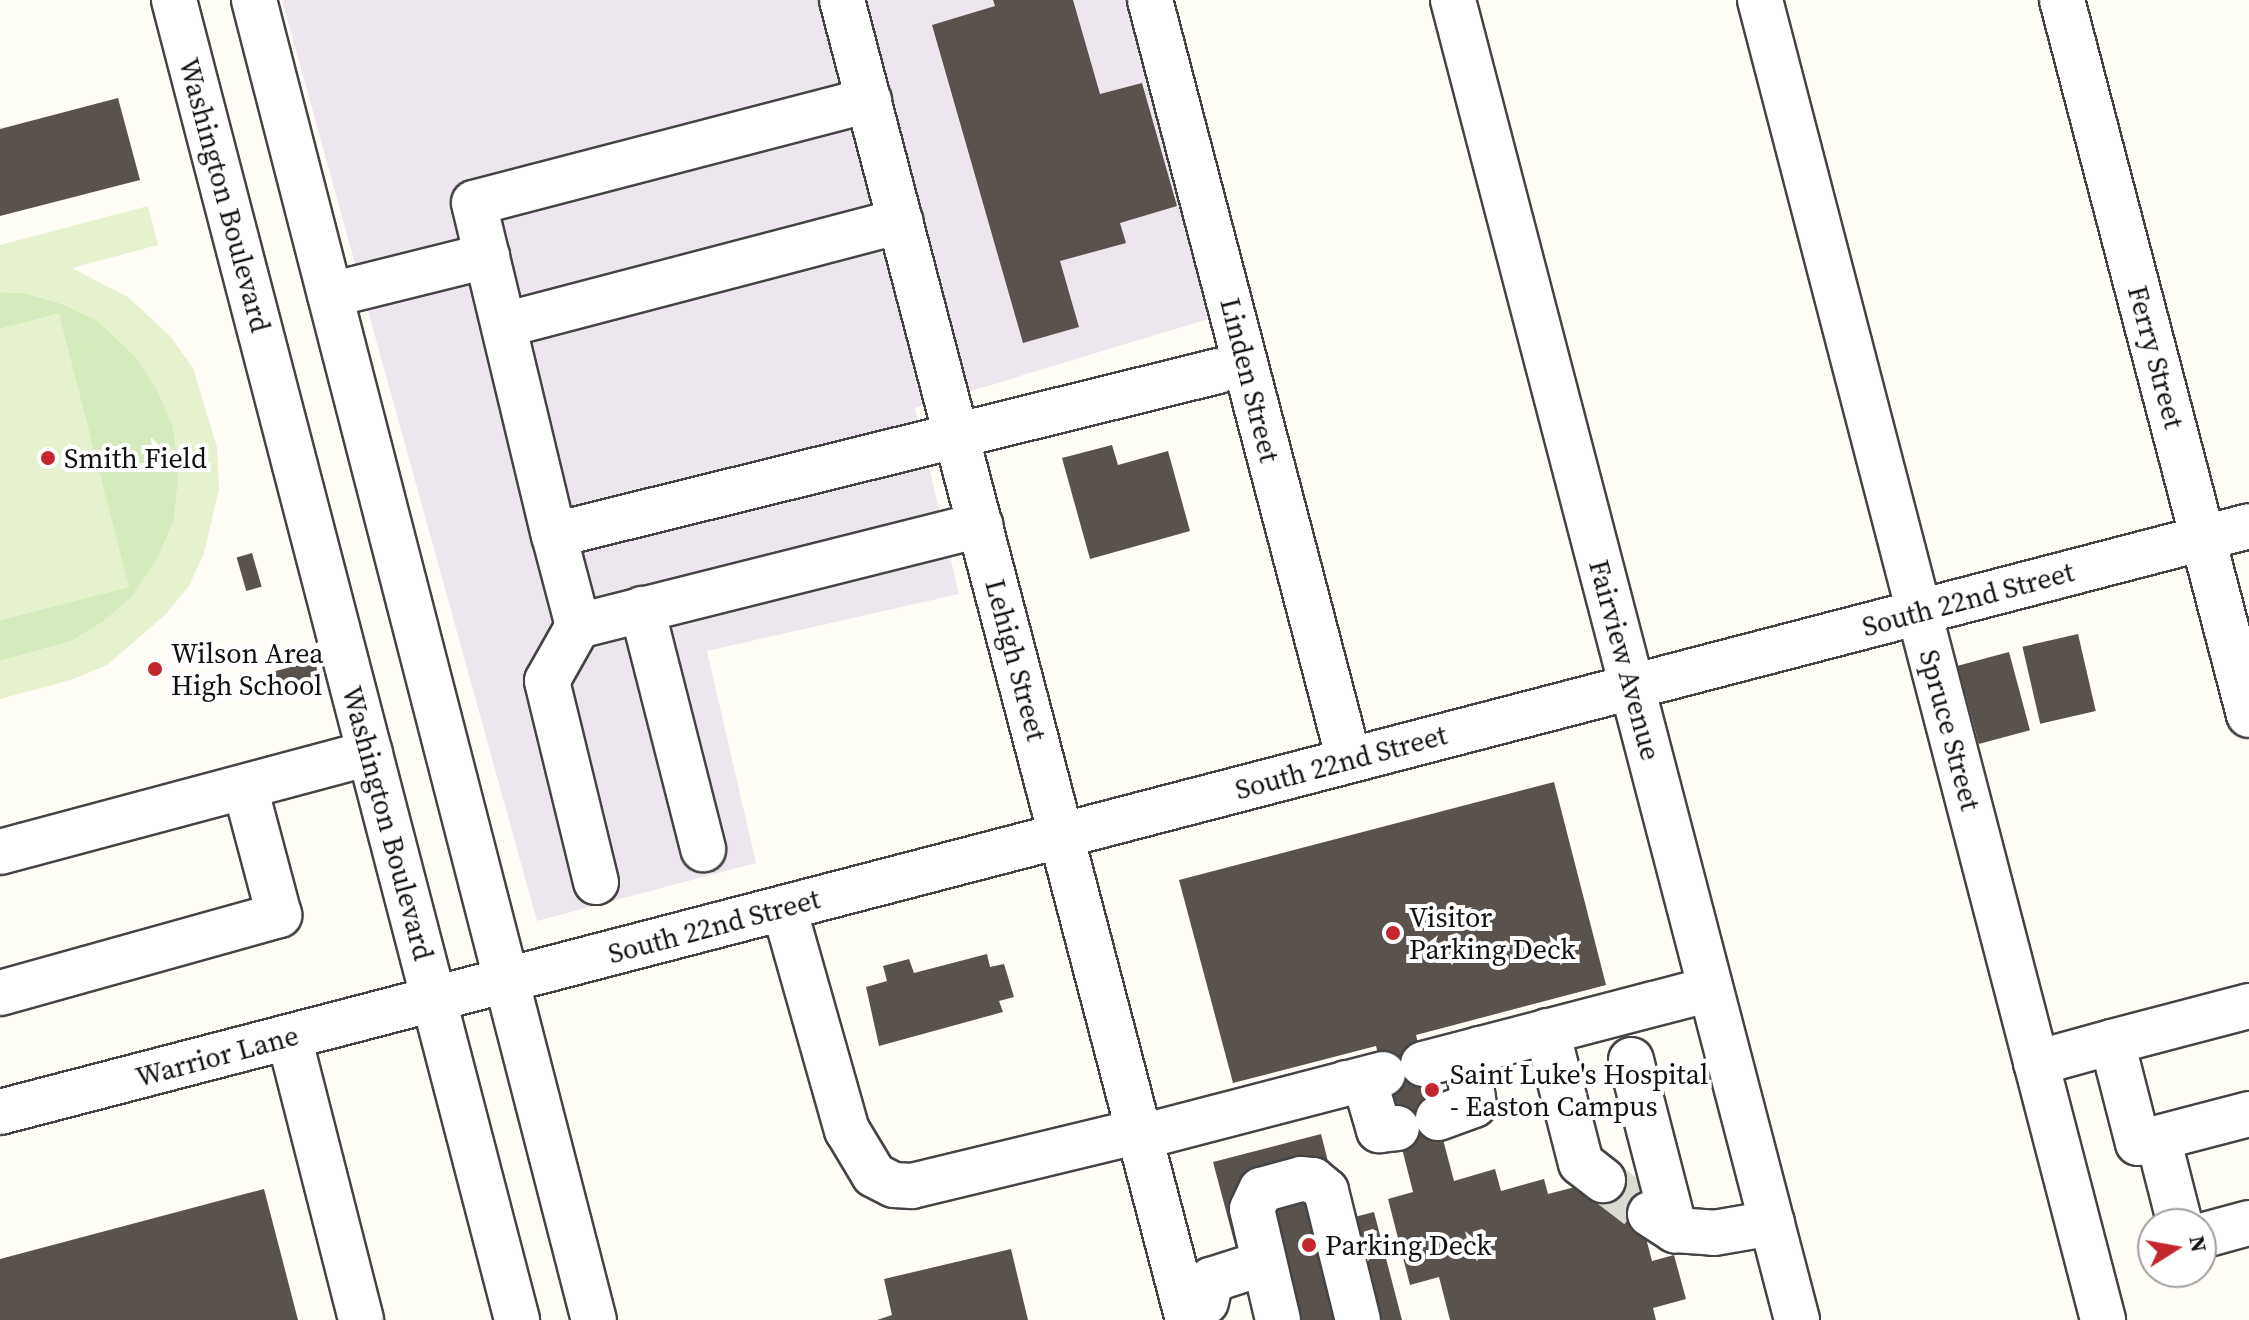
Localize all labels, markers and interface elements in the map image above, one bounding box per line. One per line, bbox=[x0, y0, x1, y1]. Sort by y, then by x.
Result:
street label: Washington Boulevard bbox=[172, 54, 278, 336]
street label: Ferry Street bbox=[2121, 282, 2191, 432]
street label: Linden Street bbox=[1213, 294, 1287, 466]
place label: Smith Field bbox=[64, 441, 207, 475]
marker: Smith Field bbox=[39, 449, 57, 467]
street label: South 22nd Street bbox=[1858, 555, 2078, 643]
street label: Fairview Avenue bbox=[1582, 556, 1668, 764]
street label: Lehigh Street bbox=[978, 576, 1054, 744]
place label: Wilson Area High School bbox=[171, 636, 323, 702]
street label: Spruce Street bbox=[1912, 646, 1988, 814]
marker: Wilson Area High School bbox=[146, 660, 164, 678]
street label: Washington Boulevard bbox=[335, 682, 441, 964]
street label: South 22nd Street bbox=[1231, 718, 1451, 806]
street label: South 22nd Street bbox=[604, 882, 824, 970]
place label: Visitor Parking Deck bbox=[1409, 900, 1576, 966]
marker: Visitor Parking Deck bbox=[1384, 924, 1402, 942]
street label: Warrior Lane bbox=[132, 1018, 302, 1094]
place label: Saint Luke's Hospital - Easton Campus bbox=[1450, 1057, 1708, 1123]
marker: Saint Luke's Hospital - Easton Campus bbox=[1421, 1079, 1443, 1101]
north arrow bbox=[2137, 1208, 2217, 1288]
place label: Parking Deck bbox=[1325, 1228, 1492, 1262]
text: N bbox=[2182, 1233, 2215, 1255]
marker: Parking Deck bbox=[1300, 1236, 1318, 1254]

